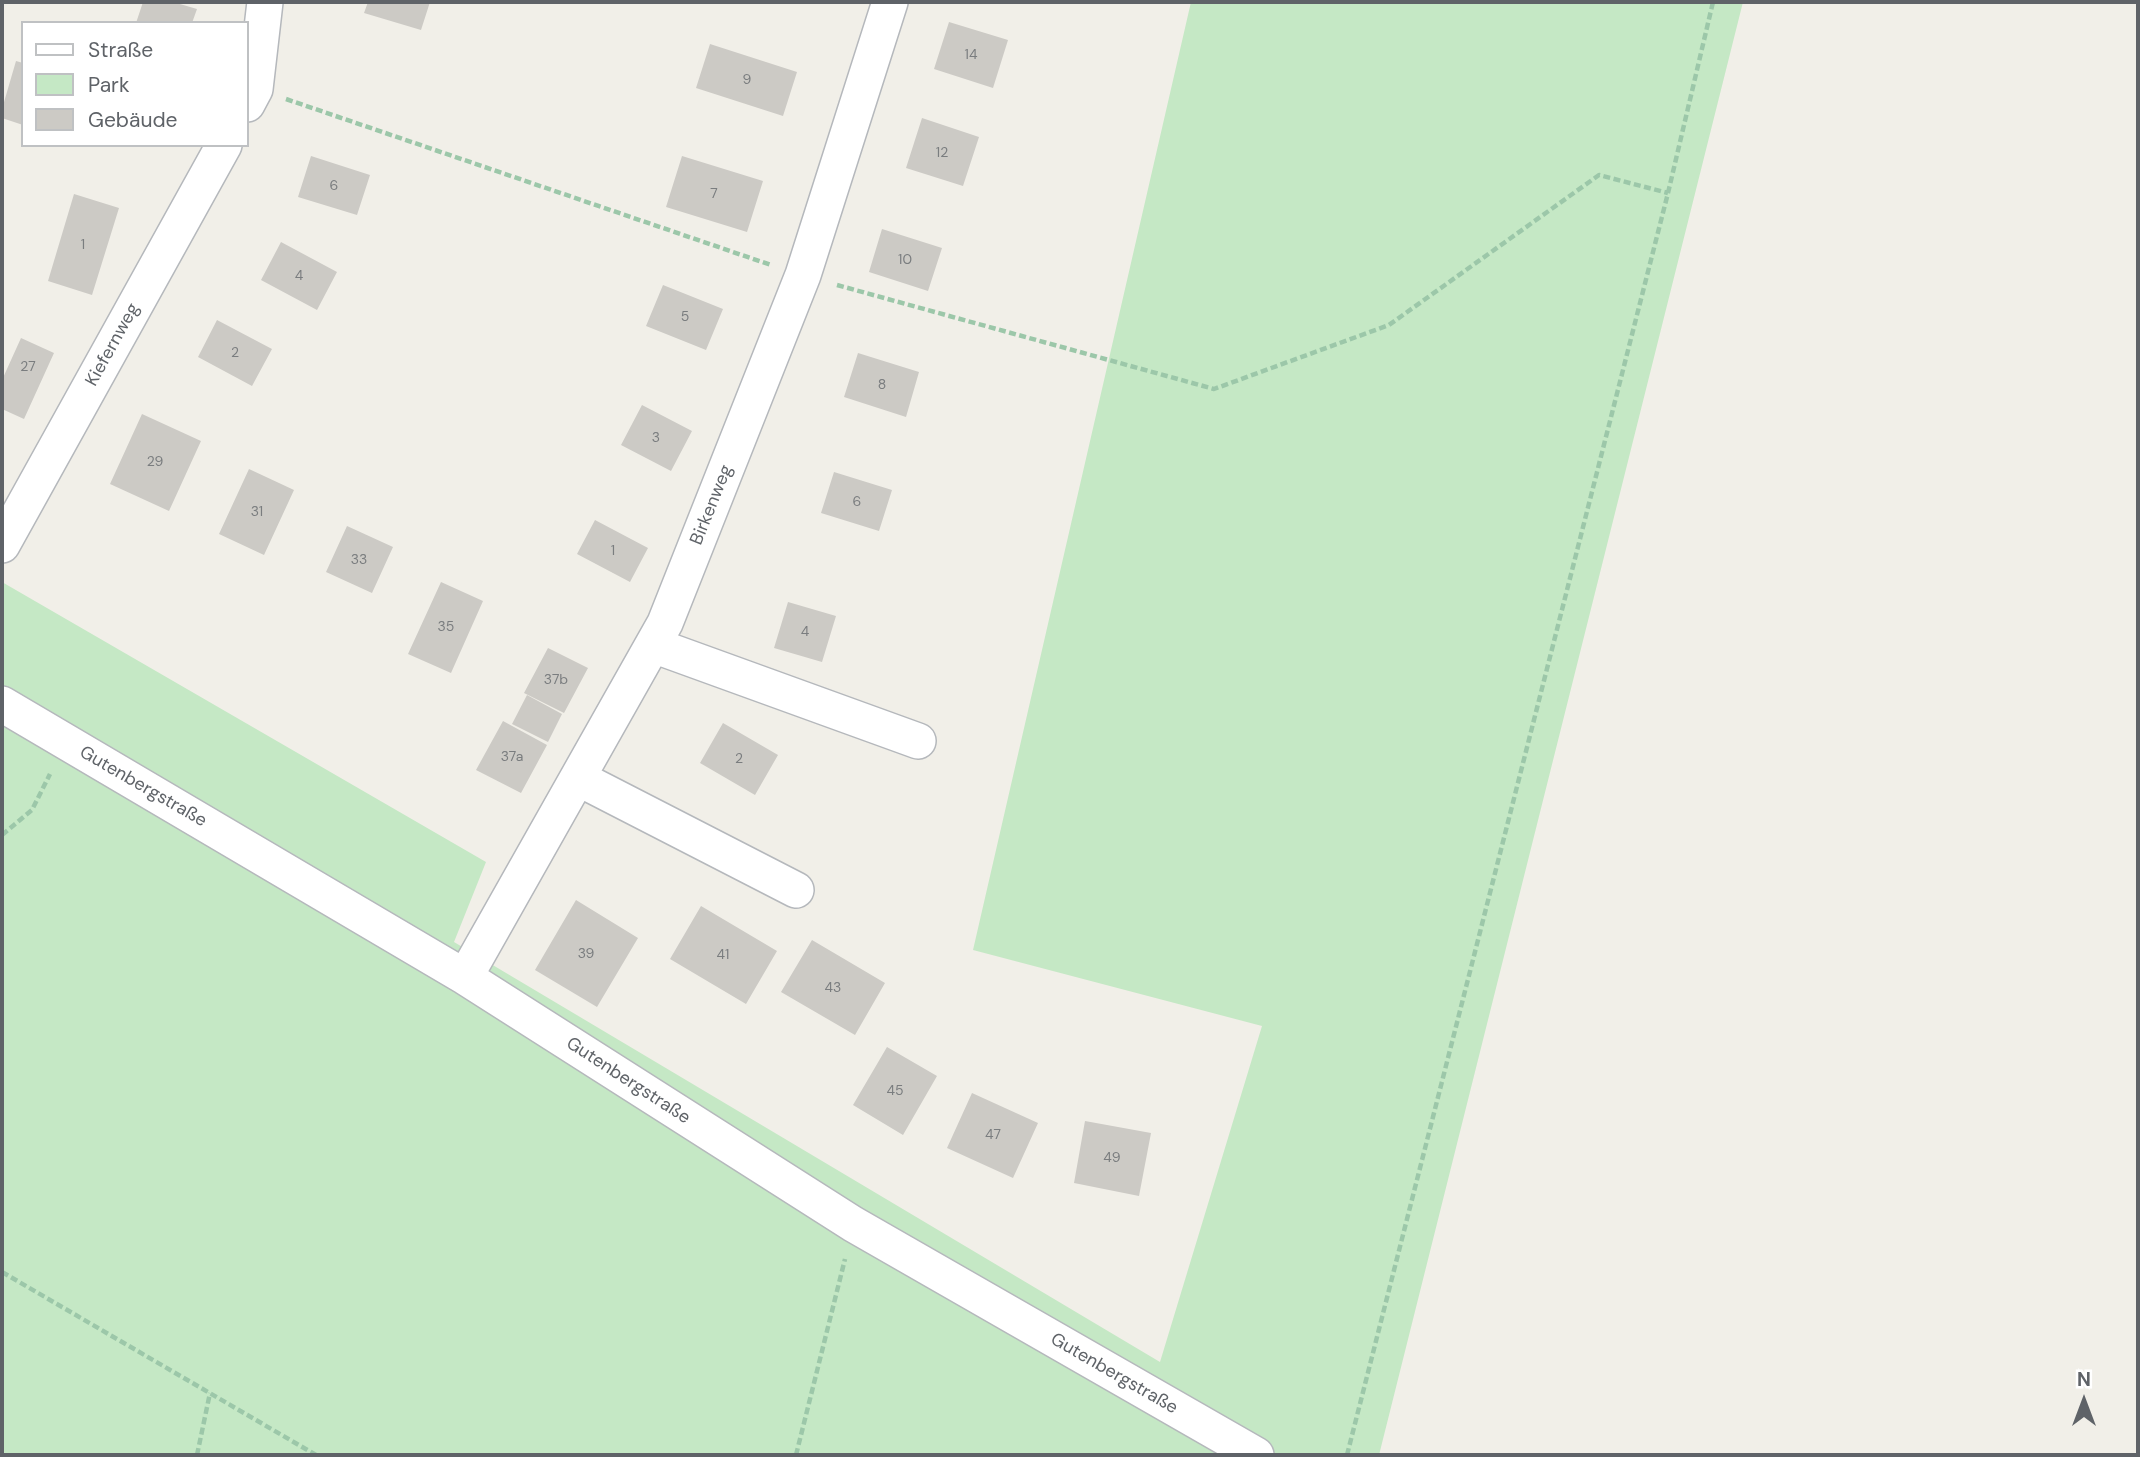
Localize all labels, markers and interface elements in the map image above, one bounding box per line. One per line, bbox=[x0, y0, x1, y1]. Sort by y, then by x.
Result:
legend bbox=[21, 21, 248, 147]
text: Straße bbox=[88, 36, 153, 64]
house number: 14 bbox=[965, 47, 977, 63]
text: Park bbox=[88, 71, 129, 99]
house number: 9 bbox=[743, 72, 751, 88]
text: Gebäude bbox=[88, 106, 178, 134]
house number: 12 bbox=[936, 145, 948, 161]
house number: 6 bbox=[330, 178, 338, 194]
house number: 7 bbox=[710, 186, 718, 202]
house number: 1 bbox=[81, 237, 85, 253]
house number: 10 bbox=[898, 252, 912, 268]
house number: 4 bbox=[295, 268, 303, 284]
street label: Kiefernweg bbox=[81, 300, 145, 390]
house number: 5 bbox=[681, 309, 689, 325]
house number: 2 bbox=[231, 345, 239, 361]
house number: 27 bbox=[20, 359, 36, 375]
house number: 8 bbox=[878, 377, 886, 393]
house number: 3 bbox=[652, 430, 660, 446]
house number: 29 bbox=[147, 454, 163, 470]
street label: Birkenweg bbox=[686, 462, 738, 548]
house number: 6 bbox=[853, 494, 861, 510]
house number: 31 bbox=[251, 504, 263, 520]
house number: 1 bbox=[611, 543, 615, 559]
house number: 33 bbox=[351, 552, 367, 568]
house number: 35 bbox=[438, 619, 454, 635]
house number: 4 bbox=[801, 624, 809, 640]
house number: 37b bbox=[544, 672, 568, 688]
street label: Gutenbergstraße bbox=[76, 742, 210, 832]
house number: 37a bbox=[501, 749, 523, 765]
house number: 2 bbox=[735, 751, 743, 767]
house number: 39 bbox=[578, 946, 594, 962]
house number: 41 bbox=[717, 947, 729, 963]
house number: 43 bbox=[825, 980, 841, 996]
street label: Gutenbergstraße bbox=[562, 1033, 694, 1129]
house number: 45 bbox=[886, 1083, 904, 1099]
house number: 47 bbox=[985, 1127, 1001, 1143]
house number: 49 bbox=[1103, 1150, 1121, 1166]
street label: Gutenbergstraße bbox=[1047, 1329, 1181, 1419]
north arrow bbox=[2049, 1366, 2119, 1436]
text: N bbox=[2077, 1367, 2091, 1392]

